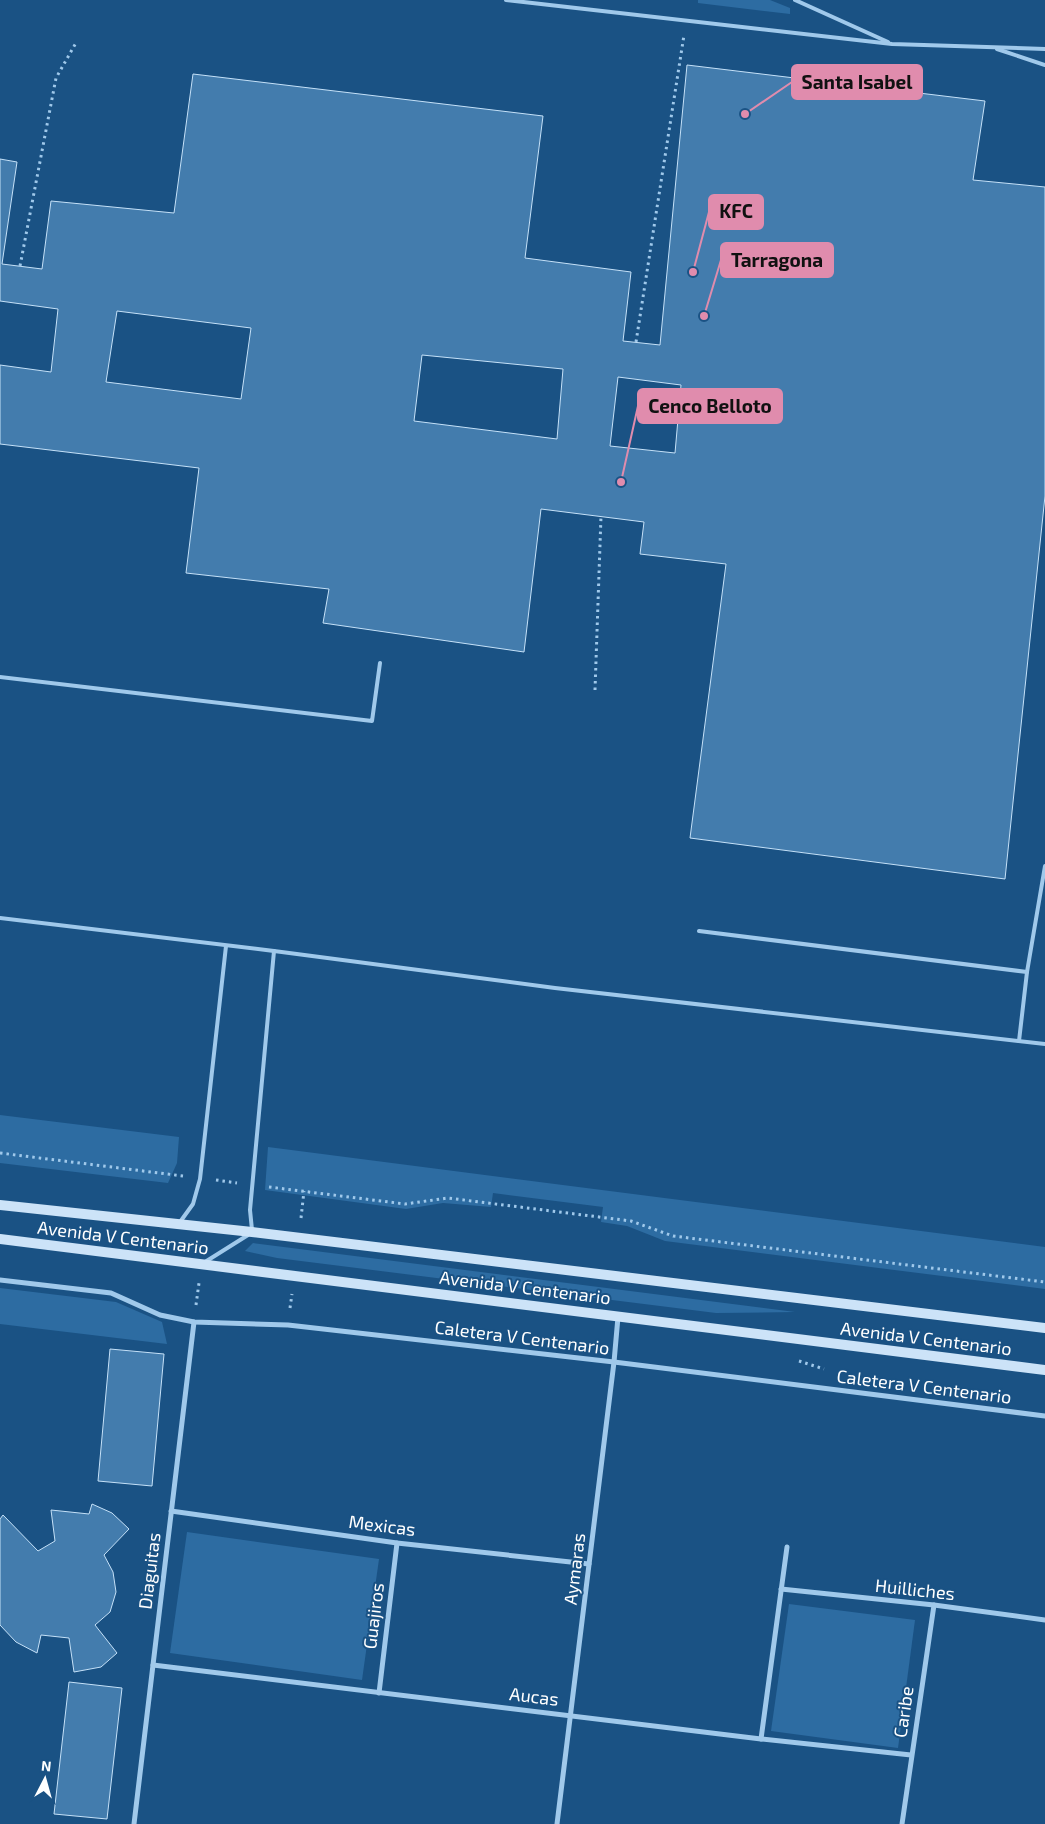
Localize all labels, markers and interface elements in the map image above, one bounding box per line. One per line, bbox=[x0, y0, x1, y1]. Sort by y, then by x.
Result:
callout: Santa Isabel bbox=[792, 65, 922, 99]
text: Santa Isabel bbox=[802, 70, 913, 93]
callout: KFC bbox=[709, 195, 763, 229]
text: KFC bbox=[719, 199, 753, 222]
callout: Tarragona bbox=[721, 243, 833, 277]
text: Tarragona bbox=[731, 248, 823, 271]
callout: Cenco Belloto bbox=[638, 389, 782, 423]
text: Cenco Belloto bbox=[648, 394, 772, 417]
street label: Avenida V Centenario bbox=[36, 1216, 210, 1258]
street label: Avenida V Centenario bbox=[438, 1266, 612, 1308]
street label: Caletera V Centenario bbox=[433, 1315, 611, 1359]
street label: Avenida V Centenario bbox=[839, 1317, 1013, 1359]
street label: Caletera V Centenario bbox=[835, 1364, 1013, 1408]
street label: Mexicas bbox=[347, 1510, 417, 1540]
street label: Diaguitas bbox=[133, 1531, 165, 1610]
street label: Aymaras bbox=[559, 1532, 589, 1606]
street label: Huilliches bbox=[874, 1574, 956, 1604]
street label: Guajiros bbox=[358, 1581, 388, 1650]
street label: Aucas bbox=[508, 1682, 560, 1710]
street label: Caribe bbox=[889, 1685, 918, 1739]
north arrow bbox=[20, 1754, 70, 1804]
text: N bbox=[40, 1757, 52, 1775]

